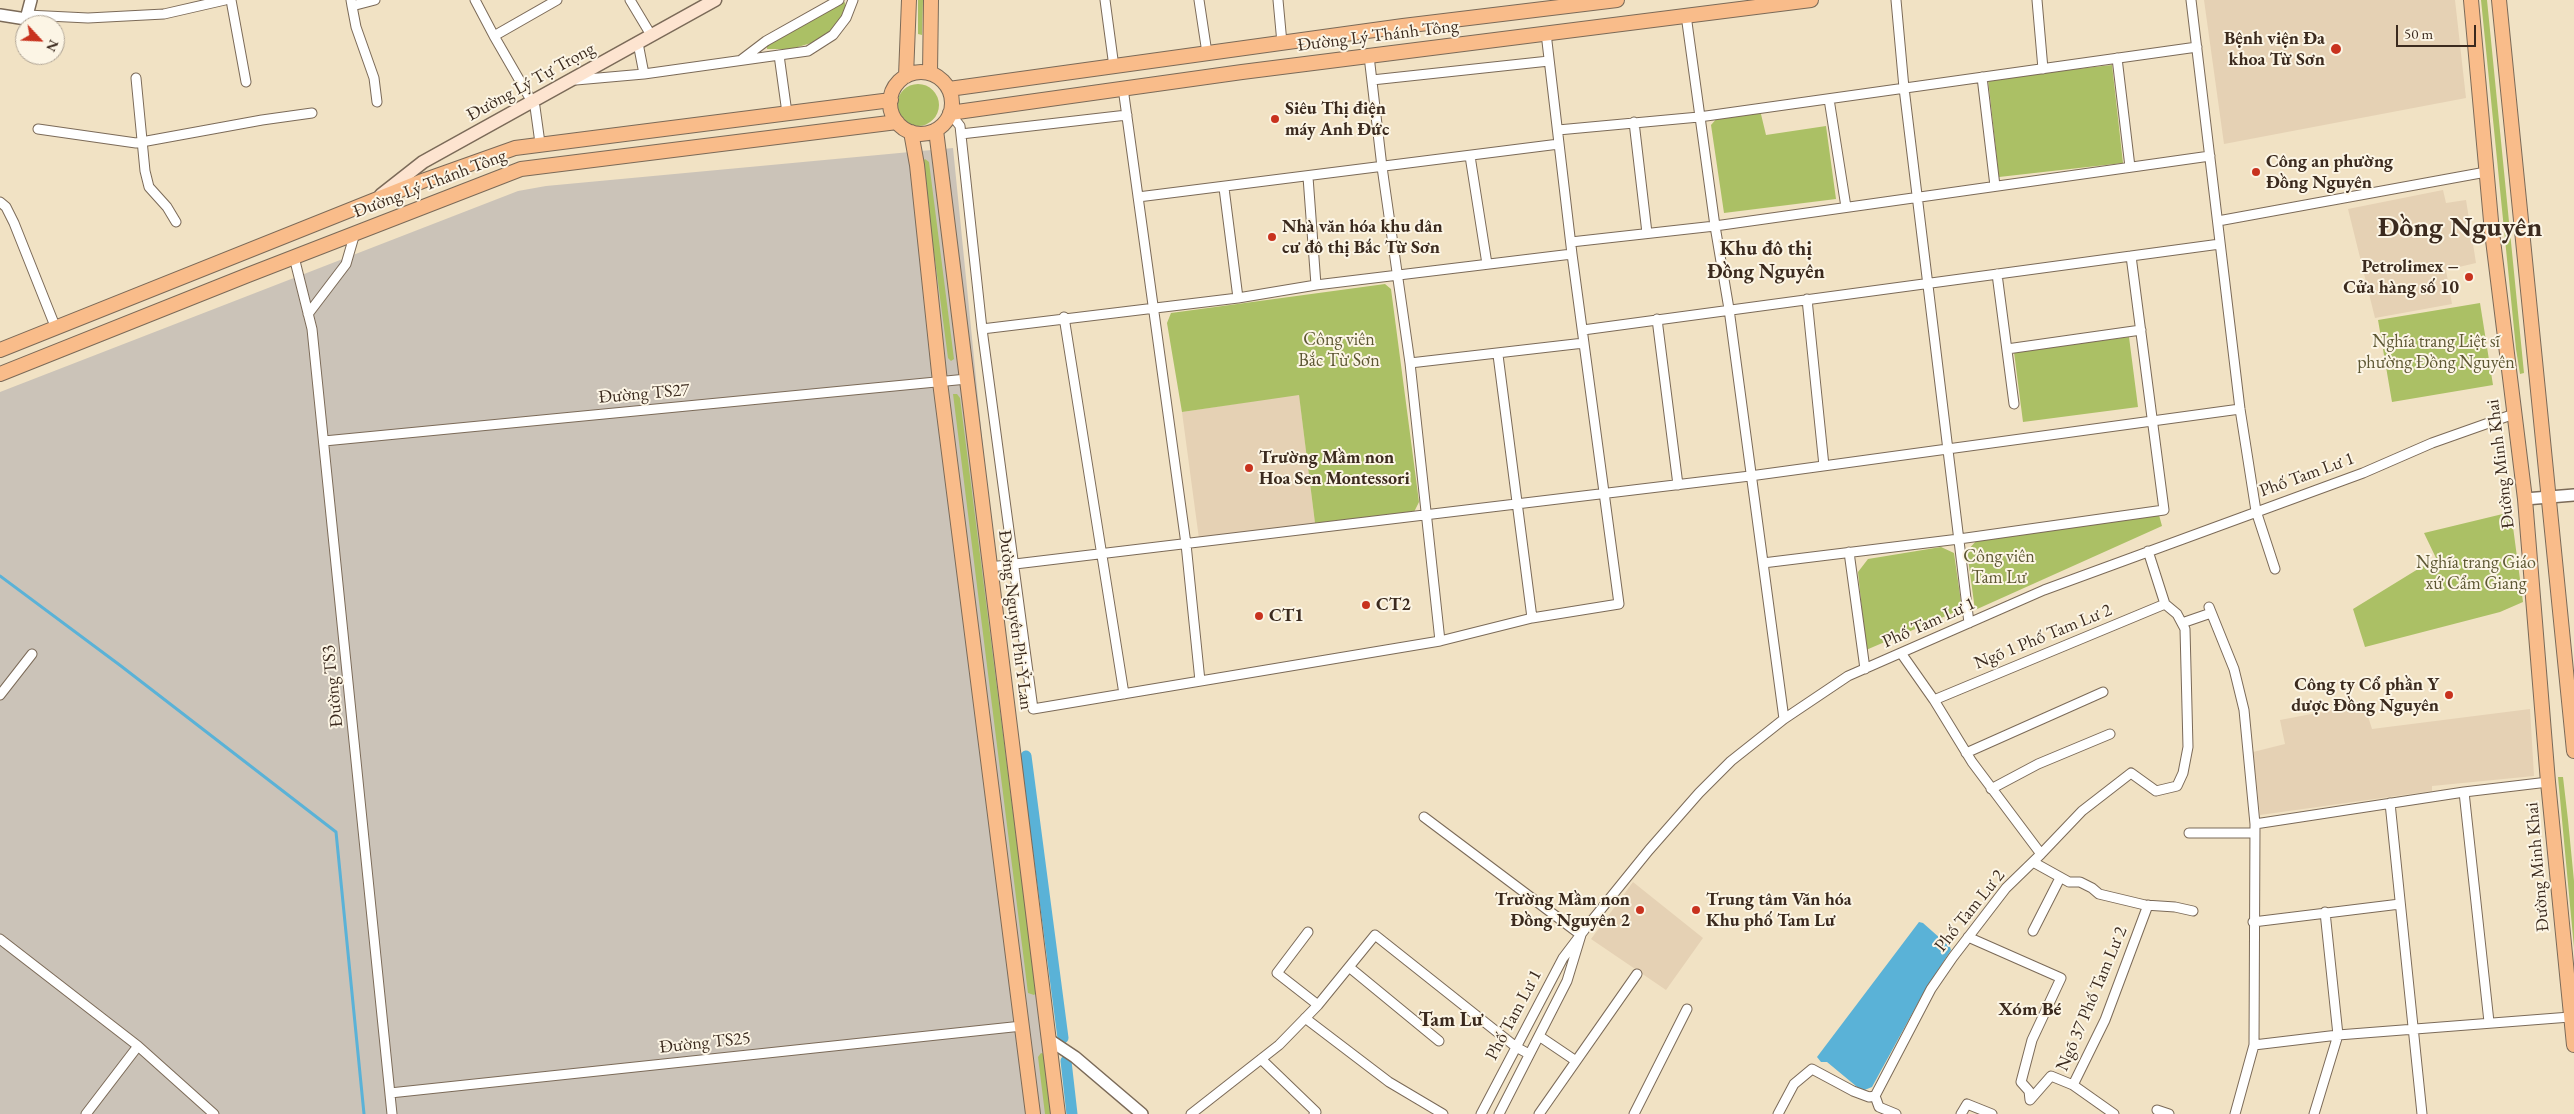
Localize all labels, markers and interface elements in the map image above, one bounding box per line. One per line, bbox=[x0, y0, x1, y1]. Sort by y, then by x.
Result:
north arrow bbox=[15, 15, 65, 65]
street label: Đường Lý Thánh Tông bbox=[1296, 15, 1460, 57]
scale bar bbox=[2399, 15, 2479, 47]
text: 50 m bbox=[2404, 24, 2433, 43]
place label: Bệnh viện Đa khoa Từ Sơn bbox=[2224, 28, 2325, 70]
text: N bbox=[42, 37, 63, 55]
street label: Đường Lý Tự Trọng bbox=[463, 38, 599, 126]
marker: Bệnh viện Đa khoa Từ Sơn bbox=[2329, 42, 2343, 56]
place label: Siêu Thị điện máy Anh Đức bbox=[1285, 98, 1389, 140]
marker: Siêu Thị điện máy Anh Đức bbox=[1269, 113, 1281, 125]
street label: Đường Lý Thánh Tông bbox=[350, 145, 510, 223]
place label: Công an phường Đồng Nguyên bbox=[2266, 151, 2393, 193]
marker: Công an phường Đồng Nguyên bbox=[2250, 166, 2262, 178]
district label: Đồng Nguyên bbox=[2378, 211, 2542, 245]
place label: Nhà văn hóa khu dân cư đô thị Bắc Từ Sơn bbox=[1282, 216, 1443, 258]
marker: Nhà văn hóa khu dân cư đô thị Bắc Từ Sơn bbox=[1266, 231, 1278, 243]
district label: Khu đô thị Đồng Nguyên bbox=[1707, 238, 1825, 285]
place label: Petrolimex – Cửa hàng số 10 bbox=[2343, 256, 2459, 298]
marker: Petrolimex – Cửa hàng số 10 bbox=[2463, 271, 2475, 283]
park label: Công viên Bắc Từ Sơn bbox=[1298, 329, 1380, 372]
park label: Nghĩa trang Liệt sĩ phường Đồng Nguyên bbox=[2357, 331, 2515, 374]
street label: Đường TS27 bbox=[598, 379, 690, 409]
street label: Đường Minh Khai bbox=[2482, 398, 2520, 530]
place label: Trường Mầm non Hoa Sen Montessori bbox=[1259, 447, 1410, 489]
street label: Phố Tam Lư 1 bbox=[2257, 448, 2357, 502]
marker: Trường Mầm non Hoa Sen Montessori bbox=[1243, 462, 1255, 474]
street label: Đường Nguyên Phi Ỷ Lan bbox=[993, 529, 1037, 711]
park label: Công viên Tam Lư bbox=[1963, 546, 2035, 588]
park label: Nghĩa trang Giáo xứ Cẩm Giang bbox=[2416, 552, 2536, 594]
street label: Phố Tam Lư 1 bbox=[1879, 593, 1979, 653]
place label: CT2 bbox=[1376, 594, 1411, 616]
marker: CT2 bbox=[1360, 599, 1372, 611]
street label: Ngõ 1 Phố Tam Lư 2 bbox=[1971, 600, 2115, 674]
place label: CT1 bbox=[1269, 605, 1304, 627]
marker: CT1 bbox=[1253, 610, 1265, 622]
street label: Đường TS3 bbox=[318, 644, 348, 728]
place label: Công ty Cổ phần Y dược Đồng Nguyên bbox=[2291, 674, 2439, 716]
marker: Công ty Cổ phần Y dược Đồng Nguyên bbox=[2443, 689, 2455, 701]
street label: Đường Minh Khai bbox=[2522, 801, 2554, 933]
street label: Phố Tam Lư 2 bbox=[1930, 866, 2010, 956]
place label: Trường Mầm non Đồng Nguyên 2 bbox=[1495, 889, 1630, 932]
place label: Trung tâm Văn hóa Khu phố Tam Lư bbox=[1706, 889, 1852, 932]
marker: Trường Mầm non Đồng Nguyên 2 bbox=[1634, 904, 1646, 916]
marker: Trung tâm Văn hóa Khu phố Tam Lư bbox=[1690, 904, 1702, 916]
street label: Ngõ 37 Phố Tam Lư 2 bbox=[2052, 923, 2132, 1075]
street label: Phố Tam Lư 1 bbox=[1481, 966, 1547, 1064]
district label: Xóm Bé bbox=[1998, 999, 2062, 1021]
district label: Tam Lư bbox=[1418, 1009, 1484, 1033]
street label: Đường TS25 bbox=[658, 1027, 752, 1059]

